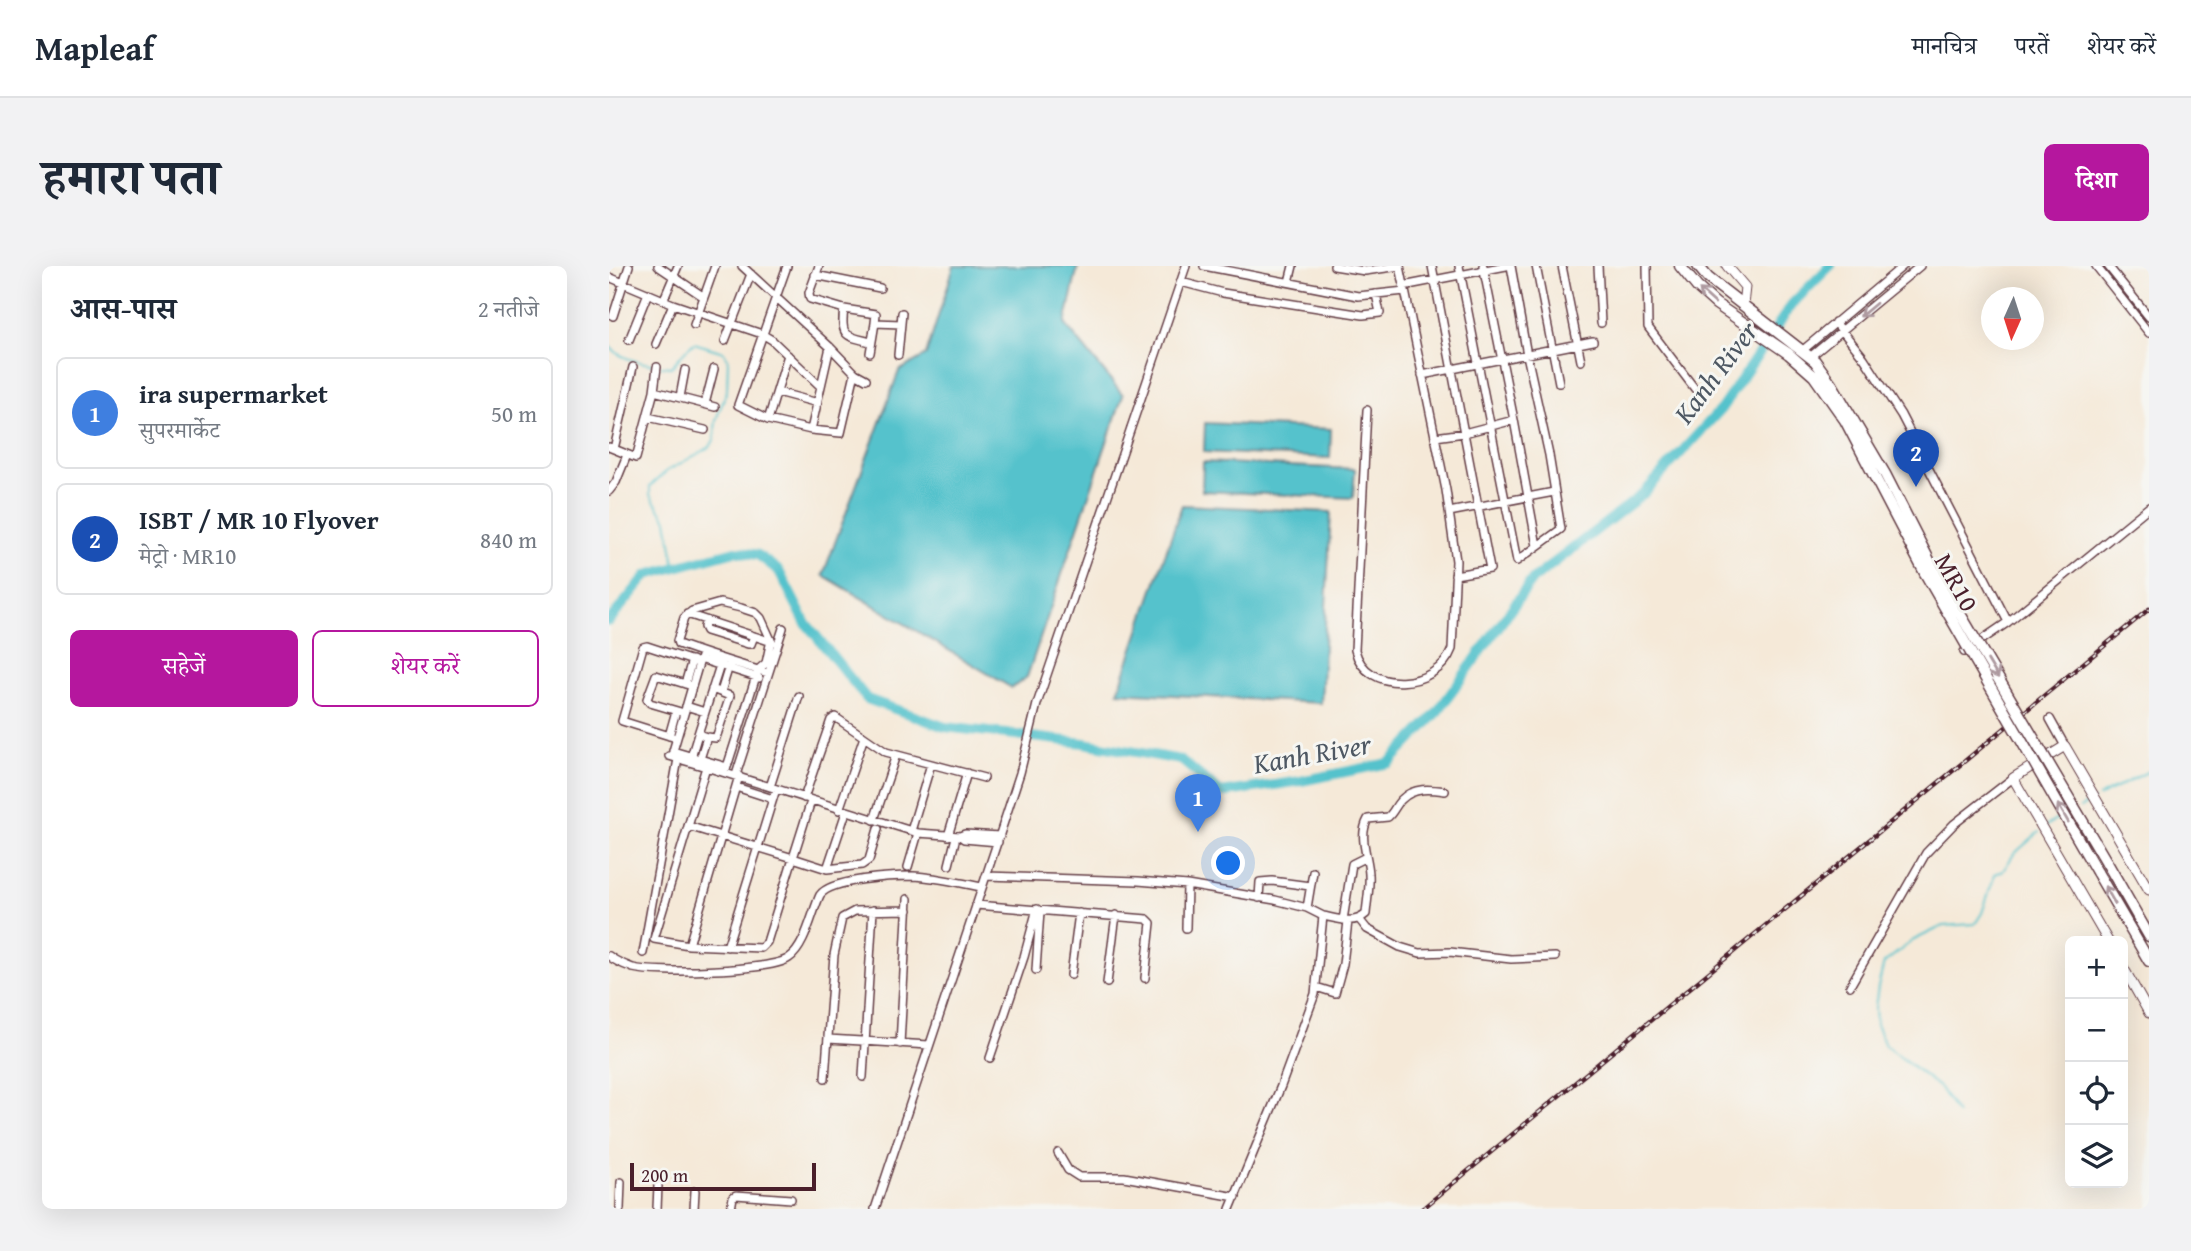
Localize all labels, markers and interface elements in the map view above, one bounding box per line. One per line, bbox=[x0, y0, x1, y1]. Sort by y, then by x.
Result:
text: Mapleaf bbox=[35, 24, 154, 72]
text: मानचित्र bbox=[1912, 28, 1977, 63]
text: परतें bbox=[2015, 28, 2049, 63]
text: शेयर करें bbox=[2087, 28, 2156, 63]
text: हमारा पता bbox=[42, 140, 220, 212]
button: दिशा bbox=[2044, 144, 2149, 221]
text: आस-पास bbox=[70, 286, 176, 330]
north arrow bbox=[1981, 287, 2044, 350]
one-way arrow bbox=[1698, 288, 1716, 304]
text: 2 नतीजे bbox=[478, 292, 539, 325]
one-way arrow bbox=[1859, 302, 1877, 318]
water label: Kanh River bbox=[1662, 311, 1768, 433]
text: ira supermarket bbox=[139, 374, 328, 413]
text: 1 bbox=[89, 397, 101, 430]
text: 50 m bbox=[491, 397, 537, 430]
text: सुपरमार्केट bbox=[139, 413, 220, 446]
pin: 2 bbox=[1893, 429, 1939, 487]
text: ISBT / MR 10 Flyover bbox=[139, 500, 379, 539]
text: 2 bbox=[89, 523, 101, 556]
text: 840 m bbox=[480, 523, 537, 556]
text: मेट्रो · MR10 bbox=[139, 539, 236, 572]
street label: MR10 bbox=[1925, 546, 1989, 618]
button: सहेजें bbox=[70, 630, 298, 707]
button: शेयर करें bbox=[312, 630, 539, 707]
one-way arrow bbox=[1986, 658, 2000, 678]
water label: Kanh River bbox=[1249, 722, 1376, 784]
pin: 1 bbox=[1175, 774, 1221, 832]
one-way arrow bbox=[2056, 803, 2070, 823]
your location bbox=[1211, 846, 1245, 880]
one-way arrow bbox=[2103, 886, 2117, 906]
map controls bbox=[2065, 936, 2128, 1188]
button: + bbox=[2065, 936, 2128, 999]
button: − bbox=[2065, 999, 2128, 1062]
button: locate bbox=[2065, 1062, 2128, 1125]
button: layers bbox=[2065, 1125, 2128, 1188]
scale bar bbox=[630, 1160, 815, 1192]
text: 200 m bbox=[641, 1161, 688, 1189]

